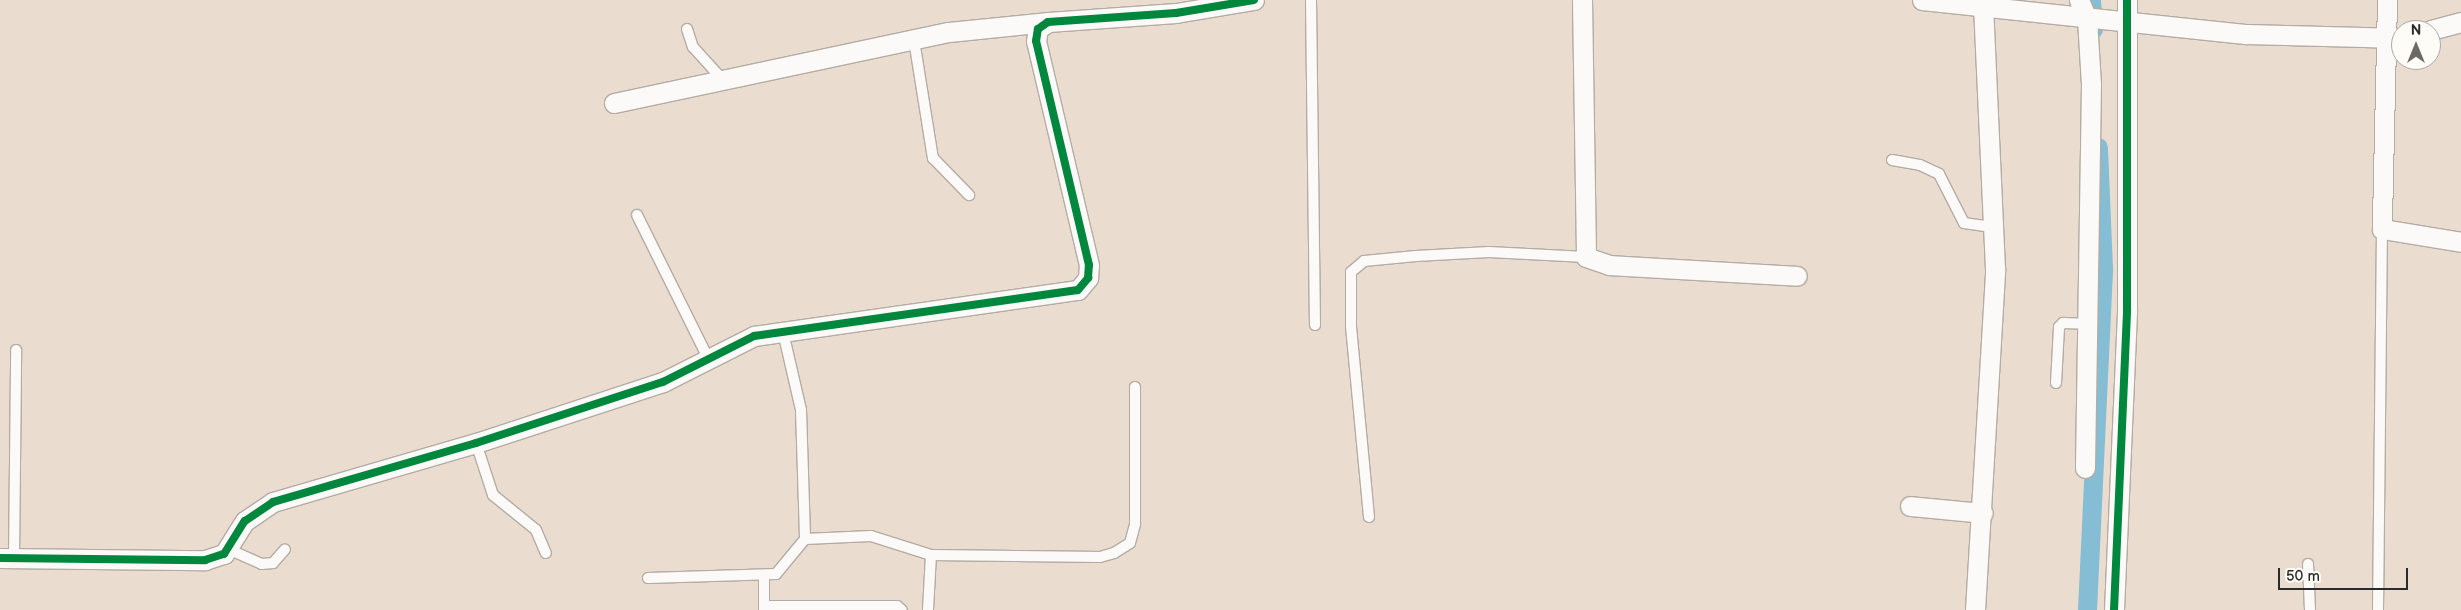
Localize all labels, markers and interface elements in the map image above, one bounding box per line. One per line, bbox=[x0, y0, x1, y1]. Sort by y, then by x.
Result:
north arrow bbox=[2391, 20, 2441, 70]
text: N bbox=[2411, 22, 2421, 39]
scale bar bbox=[2281, 558, 2411, 590]
text: 50 m bbox=[2286, 567, 2320, 586]

